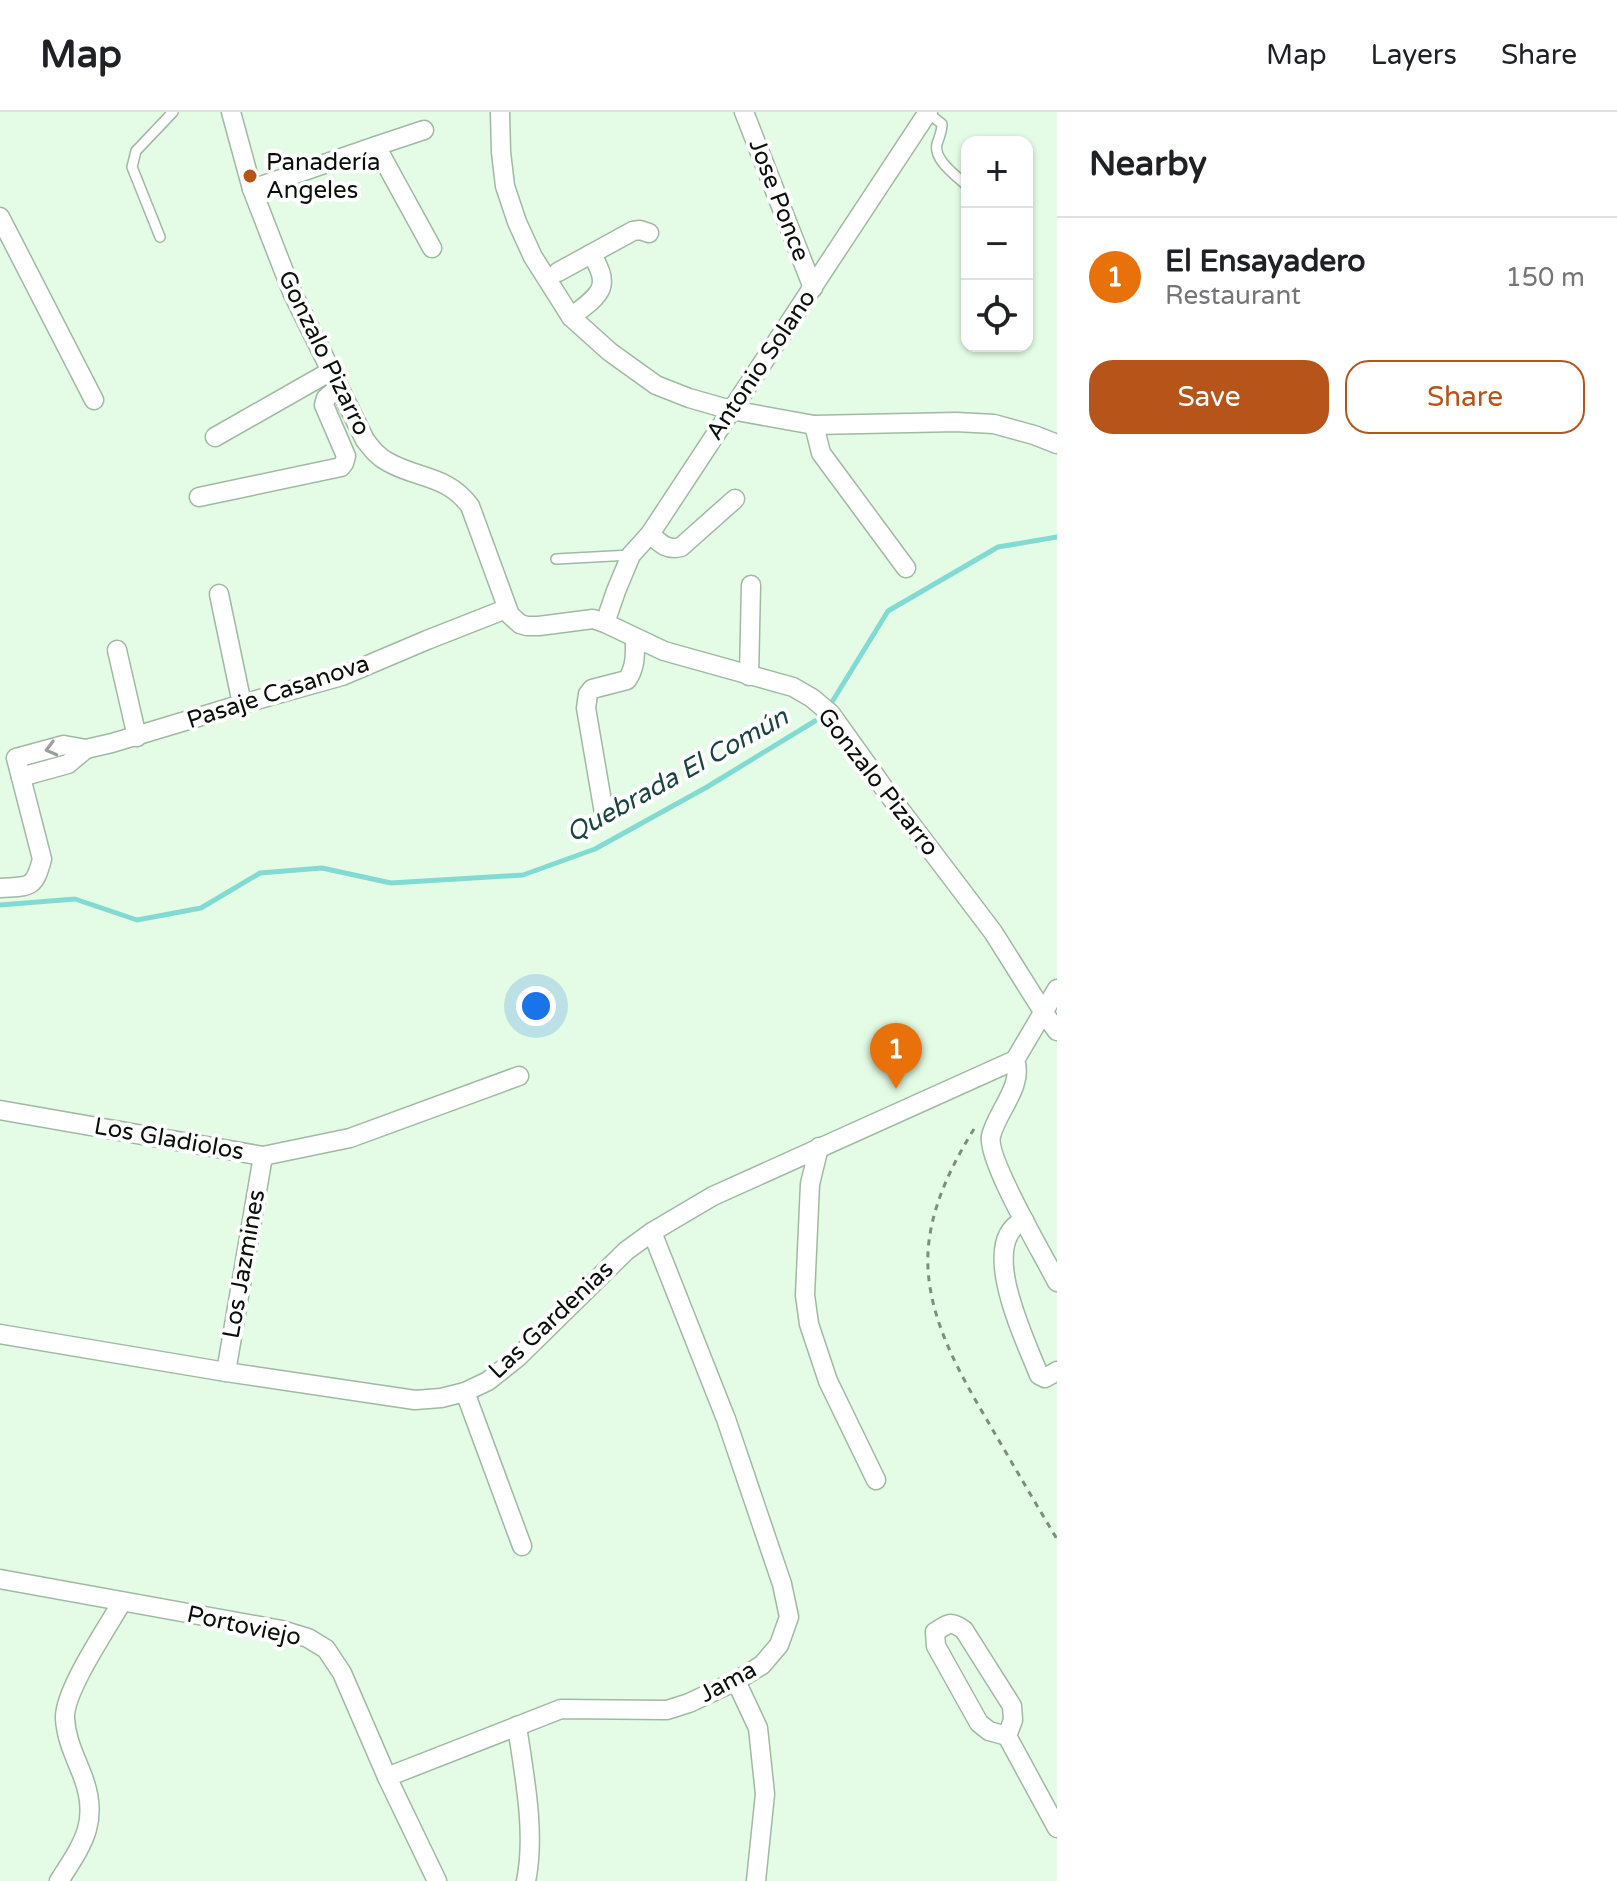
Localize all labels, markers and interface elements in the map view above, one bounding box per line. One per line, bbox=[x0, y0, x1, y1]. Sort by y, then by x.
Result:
text: Map bbox=[40, 32, 122, 78]
text: Map bbox=[1266, 38, 1327, 72]
text: Layers bbox=[1371, 38, 1457, 72]
text: Share bbox=[1501, 38, 1577, 72]
street label: Jose Ponce bbox=[742, 135, 816, 265]
map controls bbox=[961, 136, 1033, 352]
button: + bbox=[961, 136, 1033, 208]
text: Nearby bbox=[1089, 144, 1207, 185]
place label: Panadería Angeles bbox=[266, 148, 380, 205]
marker: Panadería Angeles bbox=[241, 167, 259, 185]
button: − bbox=[961, 208, 1033, 280]
text: El Ensayadero bbox=[1165, 243, 1366, 280]
text: 1 bbox=[1107, 262, 1123, 293]
text: 150 m bbox=[1505, 262, 1585, 293]
street label: Gonzalo Pizarro bbox=[272, 266, 376, 440]
button: locate bbox=[961, 280, 1033, 352]
text: Restaurant bbox=[1165, 280, 1301, 311]
street label: Antonio Solano bbox=[700, 284, 822, 446]
button: Save bbox=[1089, 360, 1329, 434]
button: Share bbox=[1345, 360, 1585, 434]
street label: Pasaje Casanova bbox=[183, 649, 373, 735]
water label: Quebrada El Común bbox=[561, 701, 794, 849]
street label: Gonzalo Pizarro bbox=[811, 702, 945, 862]
one-way arrow bbox=[44, 739, 58, 756]
your location bbox=[516, 986, 556, 1026]
pin: 1 bbox=[870, 1023, 922, 1089]
street label: Los Gladiolos bbox=[92, 1112, 246, 1166]
street label: Los Jazmines bbox=[217, 1187, 271, 1341]
street label: Las Gardenias bbox=[483, 1255, 619, 1385]
street label: Portoviejo bbox=[184, 1600, 304, 1652]
street label: Jama bbox=[695, 1655, 761, 1709]

